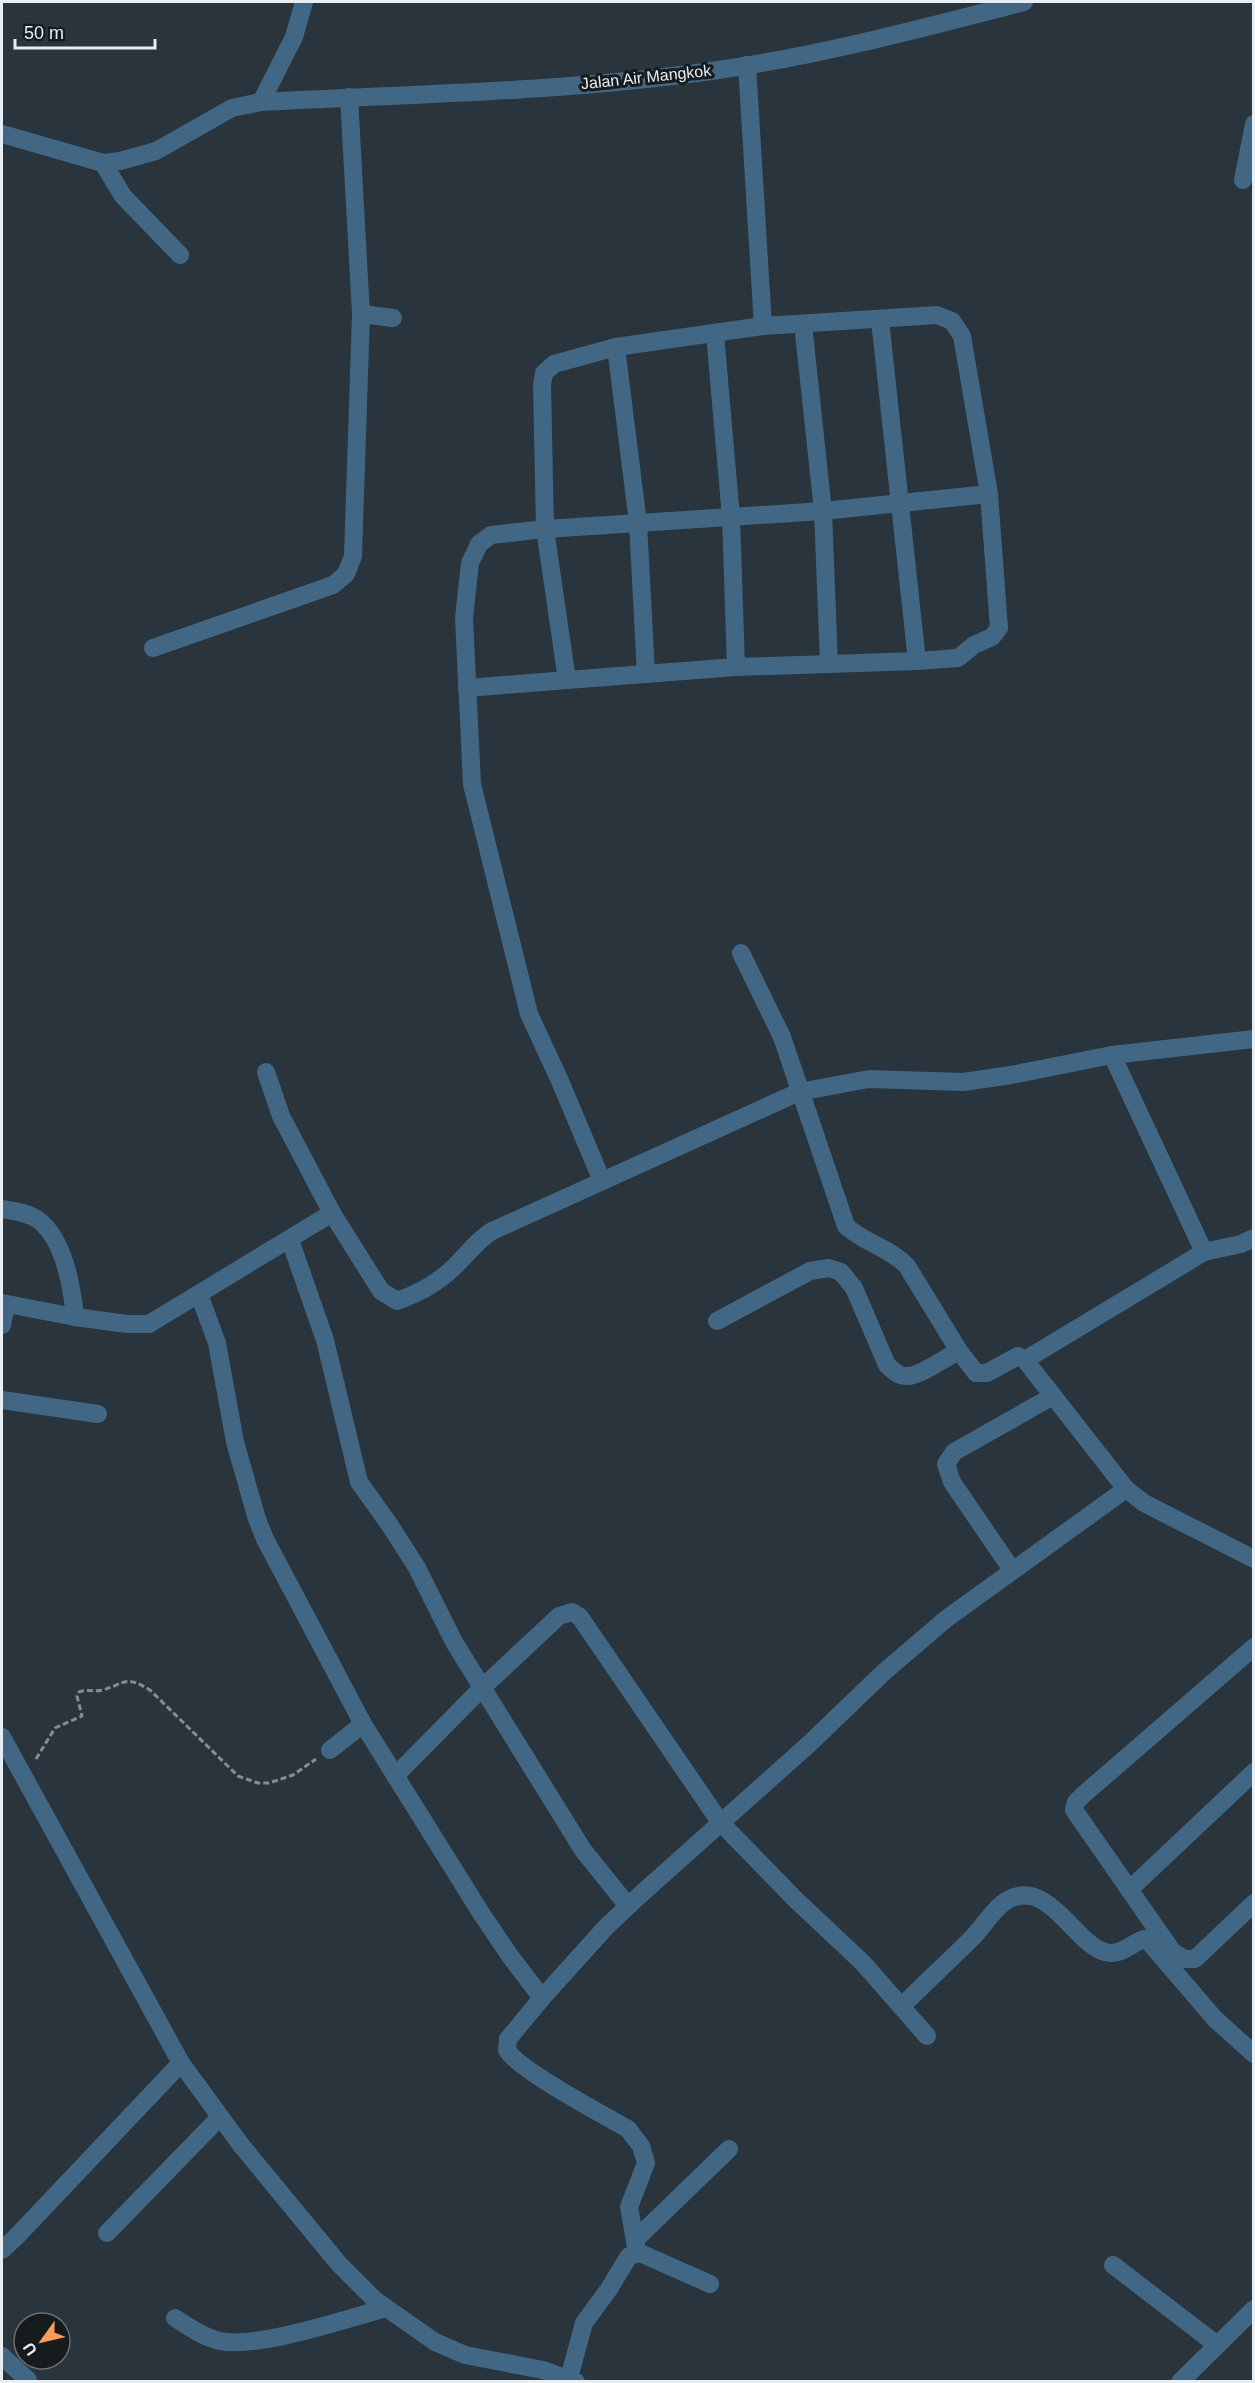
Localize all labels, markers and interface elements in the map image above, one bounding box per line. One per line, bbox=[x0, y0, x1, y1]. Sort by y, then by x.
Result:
scale bar bbox=[15, 12, 154, 50]
text: 50 m bbox=[24, 23, 64, 43]
street label: Jalan Air Mangkok bbox=[580, 62, 713, 92]
north arrow bbox=[12, 2311, 72, 2371]
text: U bbox=[20, 2340, 40, 2359]

